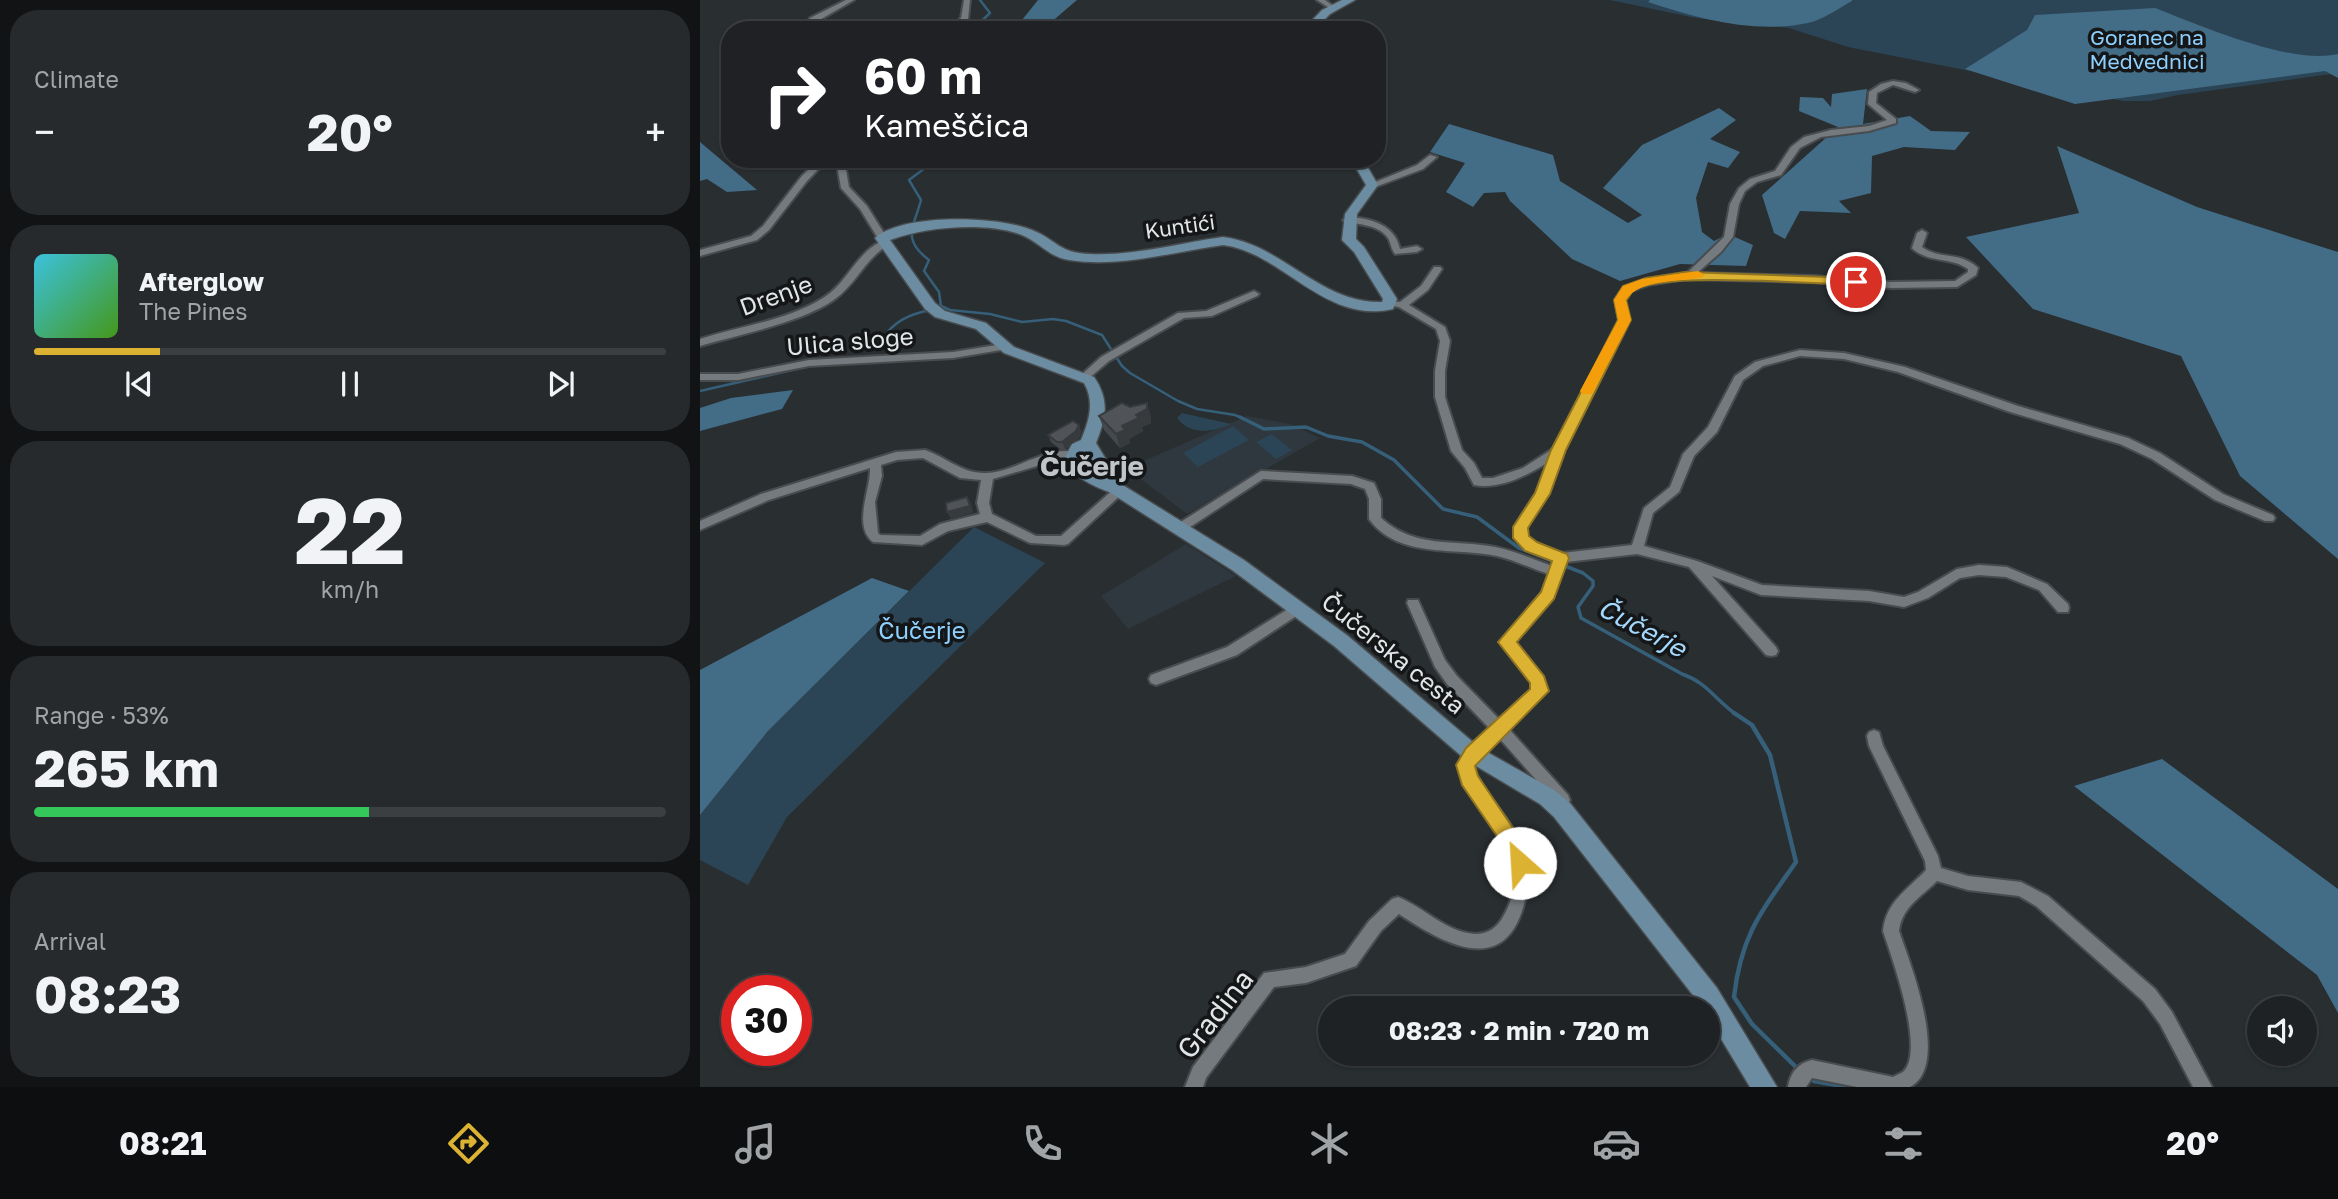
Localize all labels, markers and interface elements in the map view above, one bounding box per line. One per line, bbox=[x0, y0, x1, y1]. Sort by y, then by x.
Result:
park label: Goranec na Medvednici bbox=[2089, 24, 2205, 74]
text: 60 m bbox=[864, 46, 982, 105]
icon: right bbox=[749, 49, 840, 140]
text: Climate bbox=[34, 65, 119, 93]
text: 20° bbox=[307, 100, 393, 162]
text: Kameščica bbox=[864, 106, 1029, 144]
text: − bbox=[34, 109, 55, 154]
text: + bbox=[645, 109, 666, 154]
street label: Kuntići bbox=[1143, 208, 1217, 244]
pin bbox=[1826, 252, 1886, 312]
icon: arrive bbox=[1837, 263, 1875, 301]
text: Afterglow bbox=[139, 266, 264, 297]
street label: Drenje bbox=[735, 268, 816, 321]
text: The Pines bbox=[139, 297, 247, 325]
street label: Ulica sloge bbox=[785, 321, 915, 361]
icon: previous bbox=[120, 365, 158, 403]
icon: pause bbox=[331, 365, 369, 403]
icon: next bbox=[542, 365, 580, 403]
district label: Čučerje bbox=[1040, 449, 1144, 482]
text: 22 bbox=[294, 475, 406, 584]
text: km/h bbox=[321, 575, 379, 603]
street label: Čučerska cesta bbox=[1317, 586, 1471, 719]
water label: Čučerje bbox=[1593, 592, 1693, 664]
park label: Čučerje bbox=[878, 615, 966, 644]
text: Range · 53% bbox=[34, 701, 169, 729]
text: 265 km bbox=[34, 736, 219, 798]
position arrow bbox=[1483, 826, 1557, 900]
text: Arrival bbox=[34, 927, 106, 955]
text: 08:23 bbox=[34, 962, 181, 1024]
street label: Gradina bbox=[1170, 963, 1260, 1065]
speed limit sign: 30 bbox=[721, 975, 812, 1066]
map controls bbox=[2247, 996, 2317, 1066]
button: sound bbox=[2247, 996, 2317, 1066]
text: 08:23 · 2 min · 720 m bbox=[1389, 1015, 1649, 1046]
icon: directions bbox=[444, 1119, 493, 1168]
icon: music bbox=[731, 1119, 780, 1168]
icon: phone bbox=[1018, 1119, 1067, 1168]
icon: climate bbox=[1305, 1119, 1354, 1168]
icon: car bbox=[1592, 1119, 1641, 1168]
icon: filters bbox=[1879, 1119, 1928, 1168]
text: 08:21 bbox=[119, 1124, 207, 1162]
text: 20° bbox=[2166, 1124, 2219, 1162]

